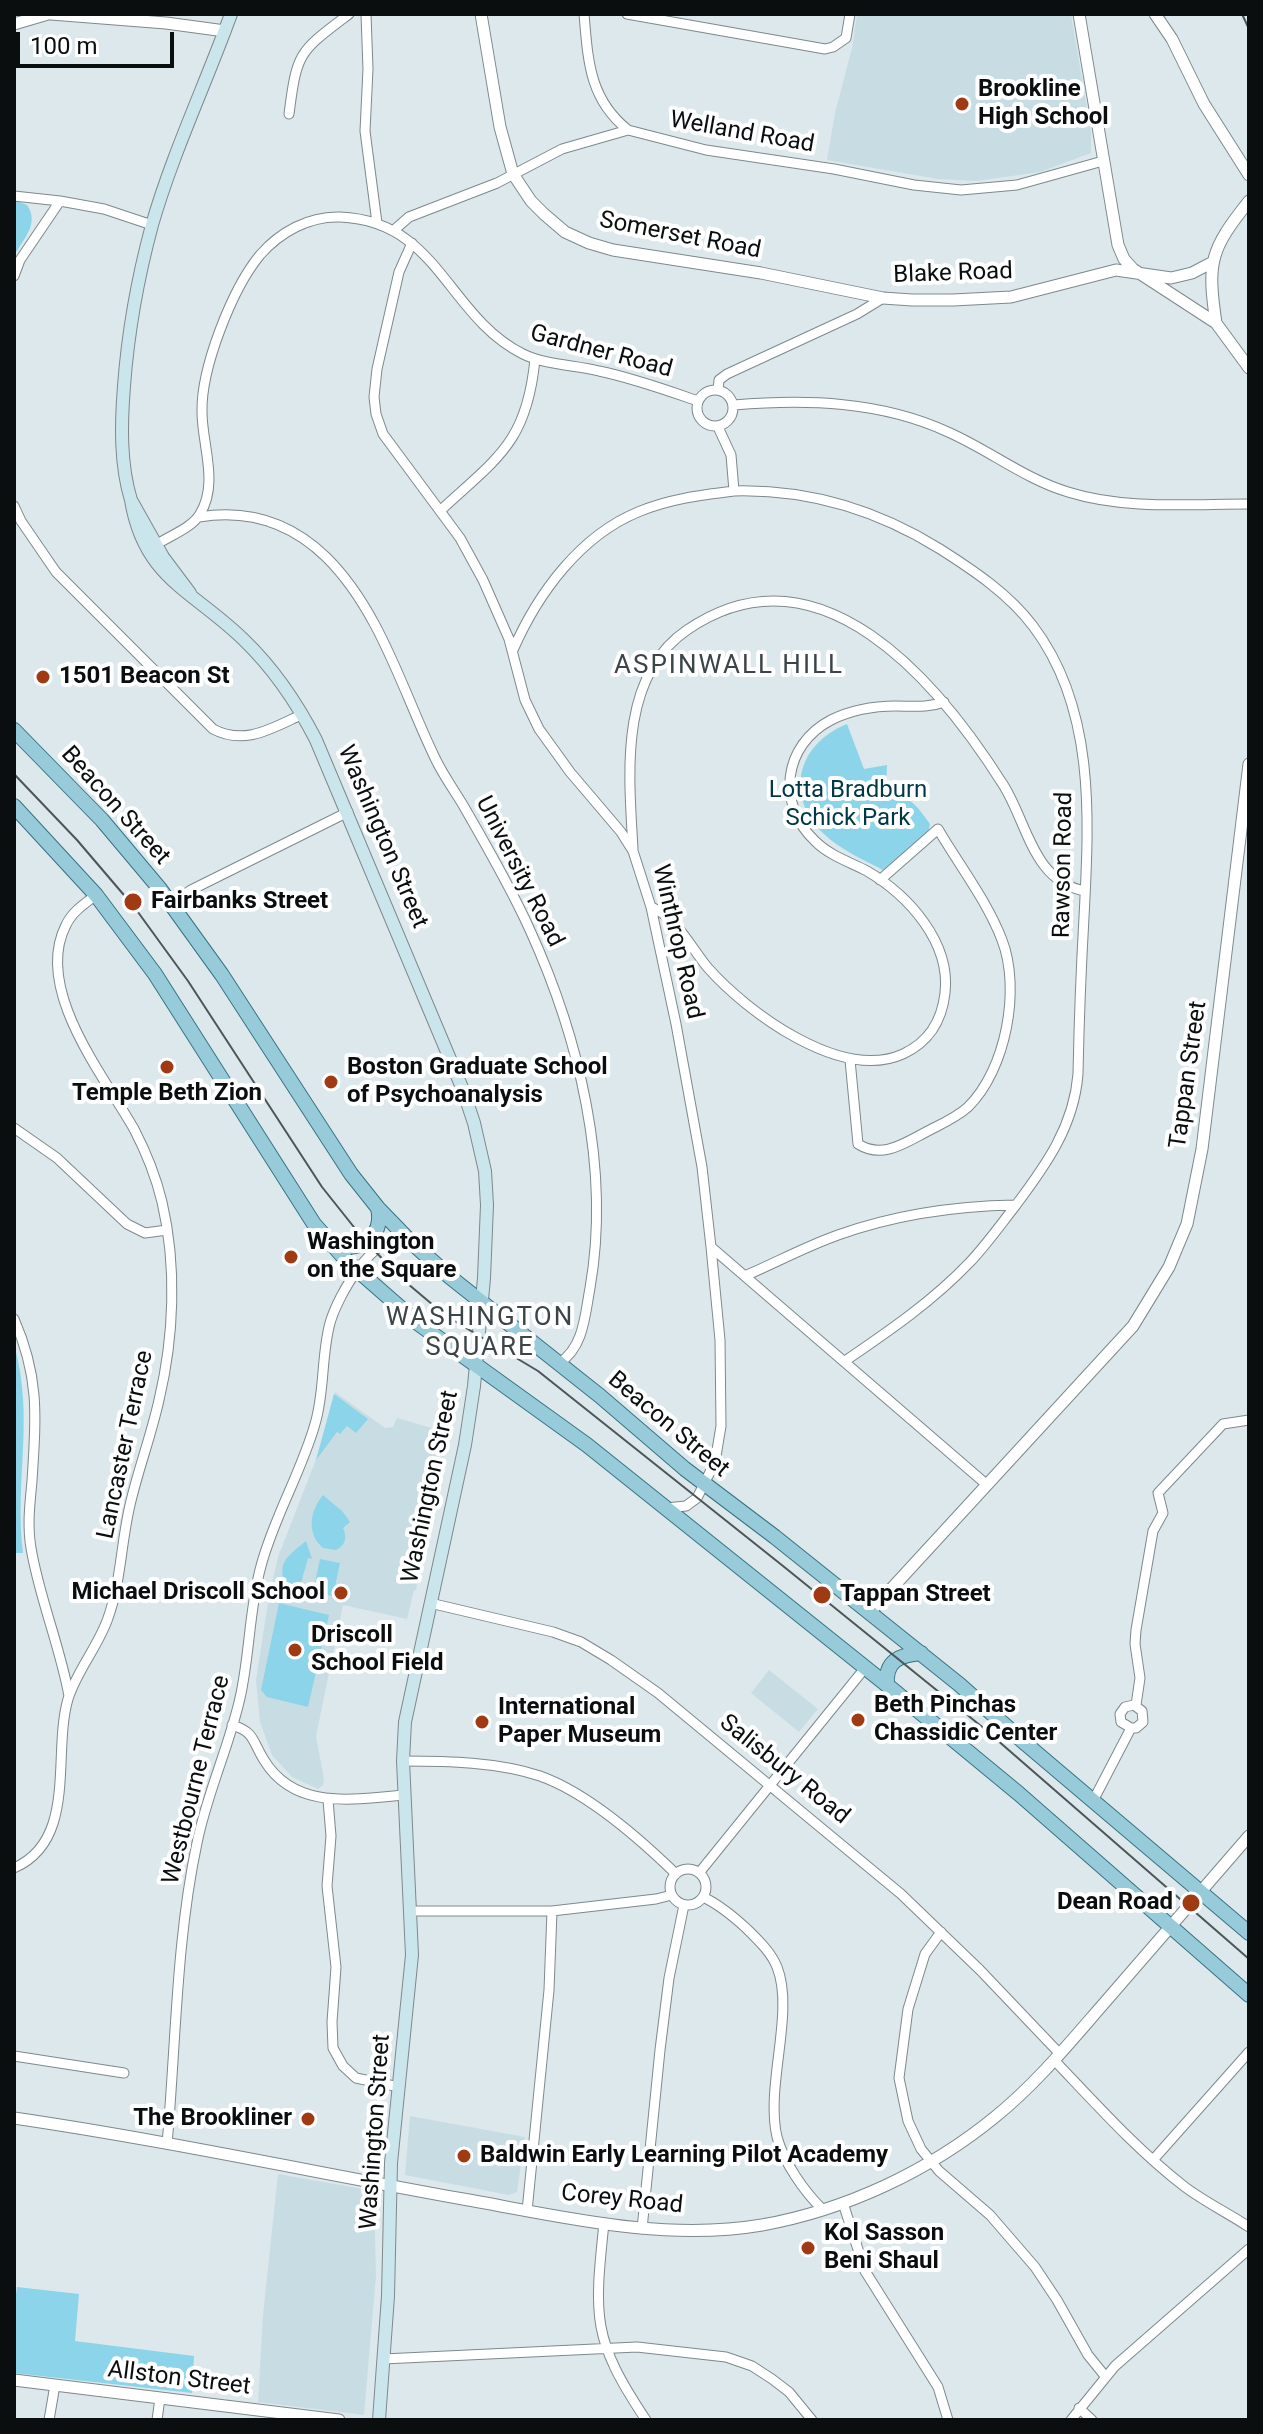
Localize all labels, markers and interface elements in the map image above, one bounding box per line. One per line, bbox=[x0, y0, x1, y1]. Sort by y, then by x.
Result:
scale bar bbox=[20, 16, 178, 66]
text: 100 m bbox=[30, 32, 97, 60]
place label: Brookline High School bbox=[978, 76, 1109, 132]
marker: Brookline High School bbox=[953, 95, 971, 113]
street label: Welland Road bbox=[668, 106, 816, 160]
street label: Somerset Road bbox=[597, 206, 763, 266]
street label: Blake Road bbox=[893, 258, 1013, 290]
street label: Gardner Road bbox=[527, 319, 675, 385]
district label: ASPINWALL HILL bbox=[614, 650, 844, 682]
place label: 1501 Beacon St bbox=[59, 663, 230, 691]
marker: 1501 Beacon St bbox=[34, 668, 52, 686]
street label: Beacon Street bbox=[54, 741, 176, 871]
street label: Washington Street bbox=[330, 741, 434, 933]
park label: Lotta Bradburn Schick Park bbox=[769, 777, 927, 833]
street label: University Road bbox=[469, 792, 569, 952]
street label: Rawson Road bbox=[1048, 792, 1080, 938]
street label: Winthrop Road bbox=[645, 862, 709, 1022]
place label: Fairbanks Street bbox=[151, 888, 328, 916]
marker: Fairbanks Street bbox=[122, 891, 144, 913]
street label: Tappan Street bbox=[1164, 999, 1214, 1151]
place label: Boston Graduate School of Psychoanalysis bbox=[347, 1054, 608, 1110]
marker: Temple Beth Zion bbox=[158, 1058, 176, 1076]
marker: Boston Graduate School of Psychoanalysis bbox=[322, 1073, 340, 1091]
place label: Temple Beth Zion bbox=[72, 1080, 262, 1108]
place label: Washington on the Square bbox=[307, 1229, 457, 1285]
marker: Washington on the Square bbox=[282, 1248, 300, 1266]
district label: WASHINGTON SQUARE bbox=[386, 1302, 574, 1364]
street label: Lancaster Terrace bbox=[92, 1348, 160, 1542]
street label: Beacon Street bbox=[601, 1366, 735, 1484]
street label: Washington Street bbox=[397, 1388, 465, 1586]
place label: Michael Driscoll School bbox=[72, 1579, 325, 1607]
place label: Tappan Street bbox=[840, 1581, 991, 1609]
marker: Michael Driscoll School bbox=[332, 1584, 350, 1602]
marker: Tappan Street bbox=[811, 1584, 833, 1606]
place label: Driscoll School Field bbox=[311, 1622, 443, 1678]
marker: Driscoll School Field bbox=[286, 1641, 304, 1659]
street label: Westbourne Terrace bbox=[157, 1673, 237, 1887]
place label: Beth Pinchas Chassidic Center bbox=[874, 1692, 1057, 1748]
place label: International Paper Museum bbox=[498, 1694, 661, 1750]
street label: Salisbury Road bbox=[713, 1709, 855, 1831]
marker: Beth Pinchas Chassidic Center bbox=[849, 1711, 867, 1729]
marker: International Paper Museum bbox=[473, 1713, 491, 1731]
place label: Dean Road bbox=[1057, 1889, 1173, 1917]
marker: Dean Road bbox=[1180, 1892, 1202, 1914]
street label: Washington Street bbox=[355, 2033, 397, 2231]
place label: The Brookliner bbox=[133, 2105, 292, 2133]
marker: The Brookliner bbox=[299, 2110, 317, 2128]
place label: Baldwin Early Learning Pilot Academy bbox=[480, 2142, 888, 2170]
marker: Baldwin Early Learning Pilot Academy bbox=[455, 2147, 473, 2165]
street label: Corey Road bbox=[560, 2179, 684, 2221]
place label: Kol Sasson Beni Shaul bbox=[824, 2220, 944, 2276]
marker: Kol Sasson Beni Shaul bbox=[799, 2239, 817, 2257]
street label: Allston Street bbox=[106, 2356, 252, 2402]

